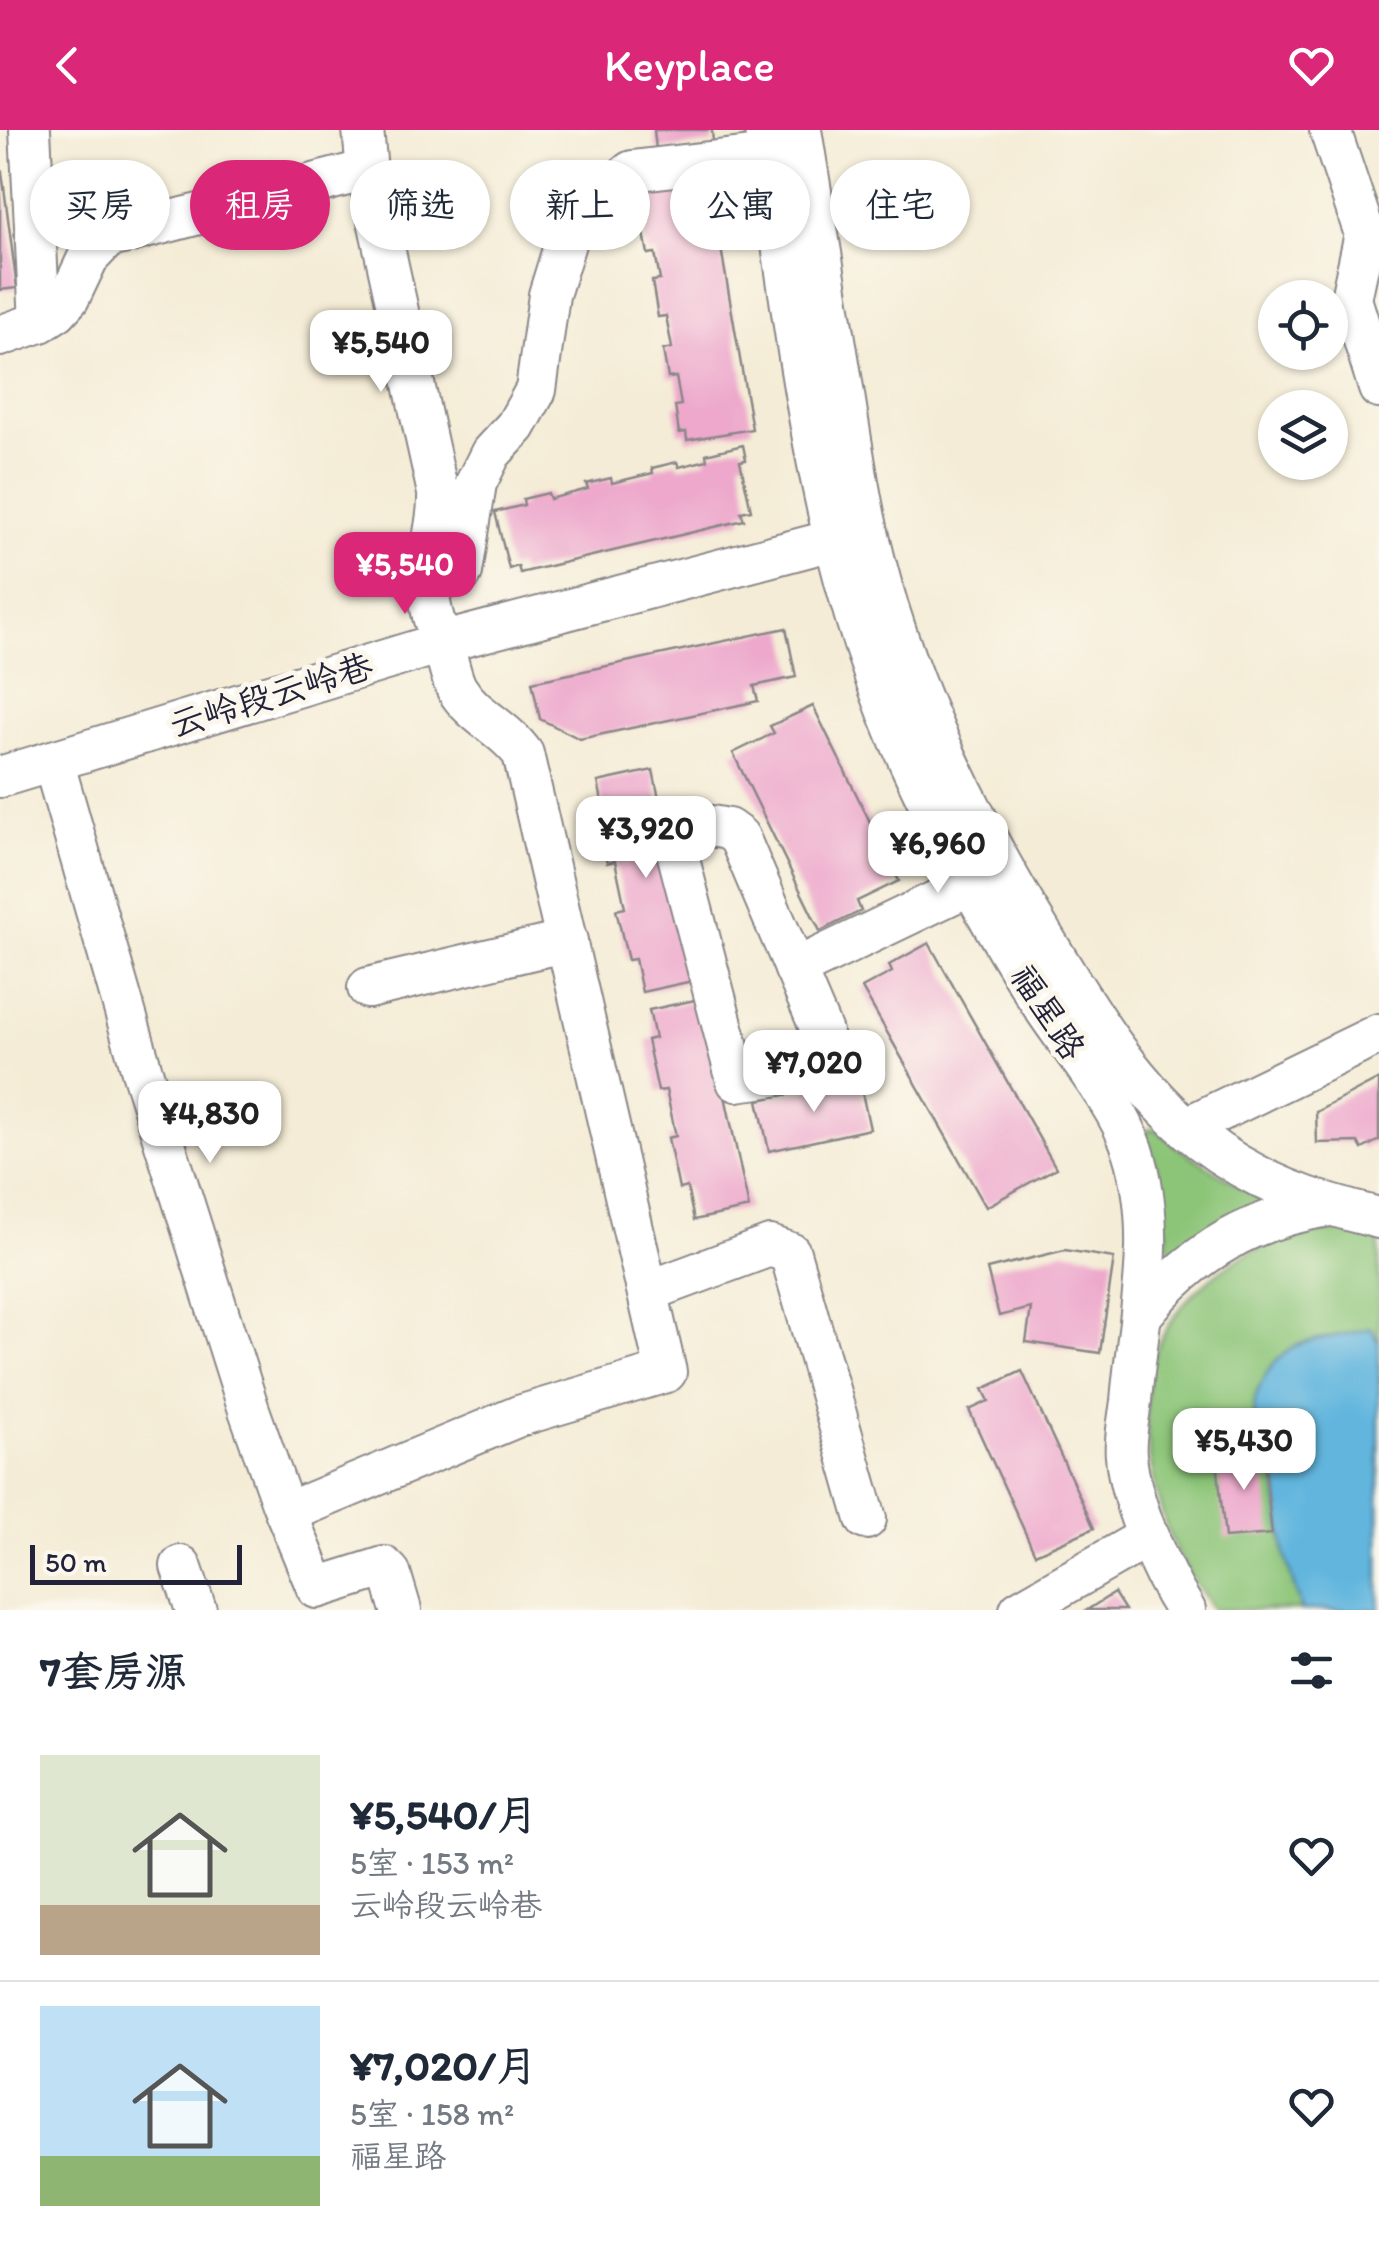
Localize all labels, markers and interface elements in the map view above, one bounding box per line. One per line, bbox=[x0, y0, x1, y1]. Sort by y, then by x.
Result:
icon: back bbox=[40, 38, 95, 93]
text: Keyplace bbox=[604, 38, 775, 92]
icon: heart bbox=[1284, 38, 1339, 93]
chip: 买房 bbox=[30, 160, 170, 250]
chip: 租房 bbox=[190, 160, 330, 250]
chip: 筛选 bbox=[350, 160, 490, 250]
chip: 新上 bbox=[510, 160, 650, 250]
chip: 公寓 bbox=[670, 160, 810, 250]
chip: 住宅 bbox=[830, 160, 970, 250]
map controls bbox=[1258, 280, 1348, 480]
button: locate bbox=[1258, 280, 1348, 370]
pin: ¥5,540 bbox=[300, 310, 462, 395]
text: ¥5,540 bbox=[332, 323, 430, 361]
button: layers bbox=[1258, 390, 1348, 480]
pin: ¥5,540 bbox=[324, 532, 486, 617]
text: ¥5,540 bbox=[356, 545, 454, 583]
street label: 云岭段云岭巷 bbox=[164, 644, 378, 746]
pin: ¥3,920 bbox=[565, 796, 727, 881]
text: ¥3,920 bbox=[598, 809, 694, 847]
pin: ¥6,960 bbox=[857, 811, 1019, 896]
text: ¥6,960 bbox=[890, 824, 986, 862]
street label: 福星路 bbox=[1002, 957, 1094, 1067]
pin: ¥7,020 bbox=[733, 1030, 895, 1115]
text: ¥7,020 bbox=[765, 1043, 863, 1081]
pin: ¥4,830 bbox=[129, 1081, 291, 1166]
text: ¥4,830 bbox=[160, 1094, 260, 1132]
pin: ¥5,430 bbox=[1163, 1408, 1325, 1493]
text: ¥5,430 bbox=[1195, 1421, 1293, 1459]
scale bar bbox=[30, 1540, 242, 1584]
text: 50 m bbox=[45, 1545, 107, 1579]
icon: filters bbox=[1284, 1643, 1339, 1698]
text: 7套房源 bbox=[40, 1646, 187, 1697]
text: ¥5,540/月 bbox=[350, 1789, 538, 1840]
icon: home bbox=[120, 1795, 240, 1915]
icon: heart bbox=[1284, 1828, 1339, 1883]
text: 5室 · 153 m² bbox=[350, 1844, 514, 1882]
text: 云岭段云岭巷 bbox=[350, 1886, 542, 1924]
text: ¥7,020/月 bbox=[350, 2040, 538, 2091]
icon: home bbox=[120, 2046, 240, 2166]
icon: heart bbox=[1284, 2079, 1339, 2134]
text: 5室 · 158 m² bbox=[350, 2095, 514, 2133]
text: 福星路 bbox=[350, 2137, 446, 2175]

